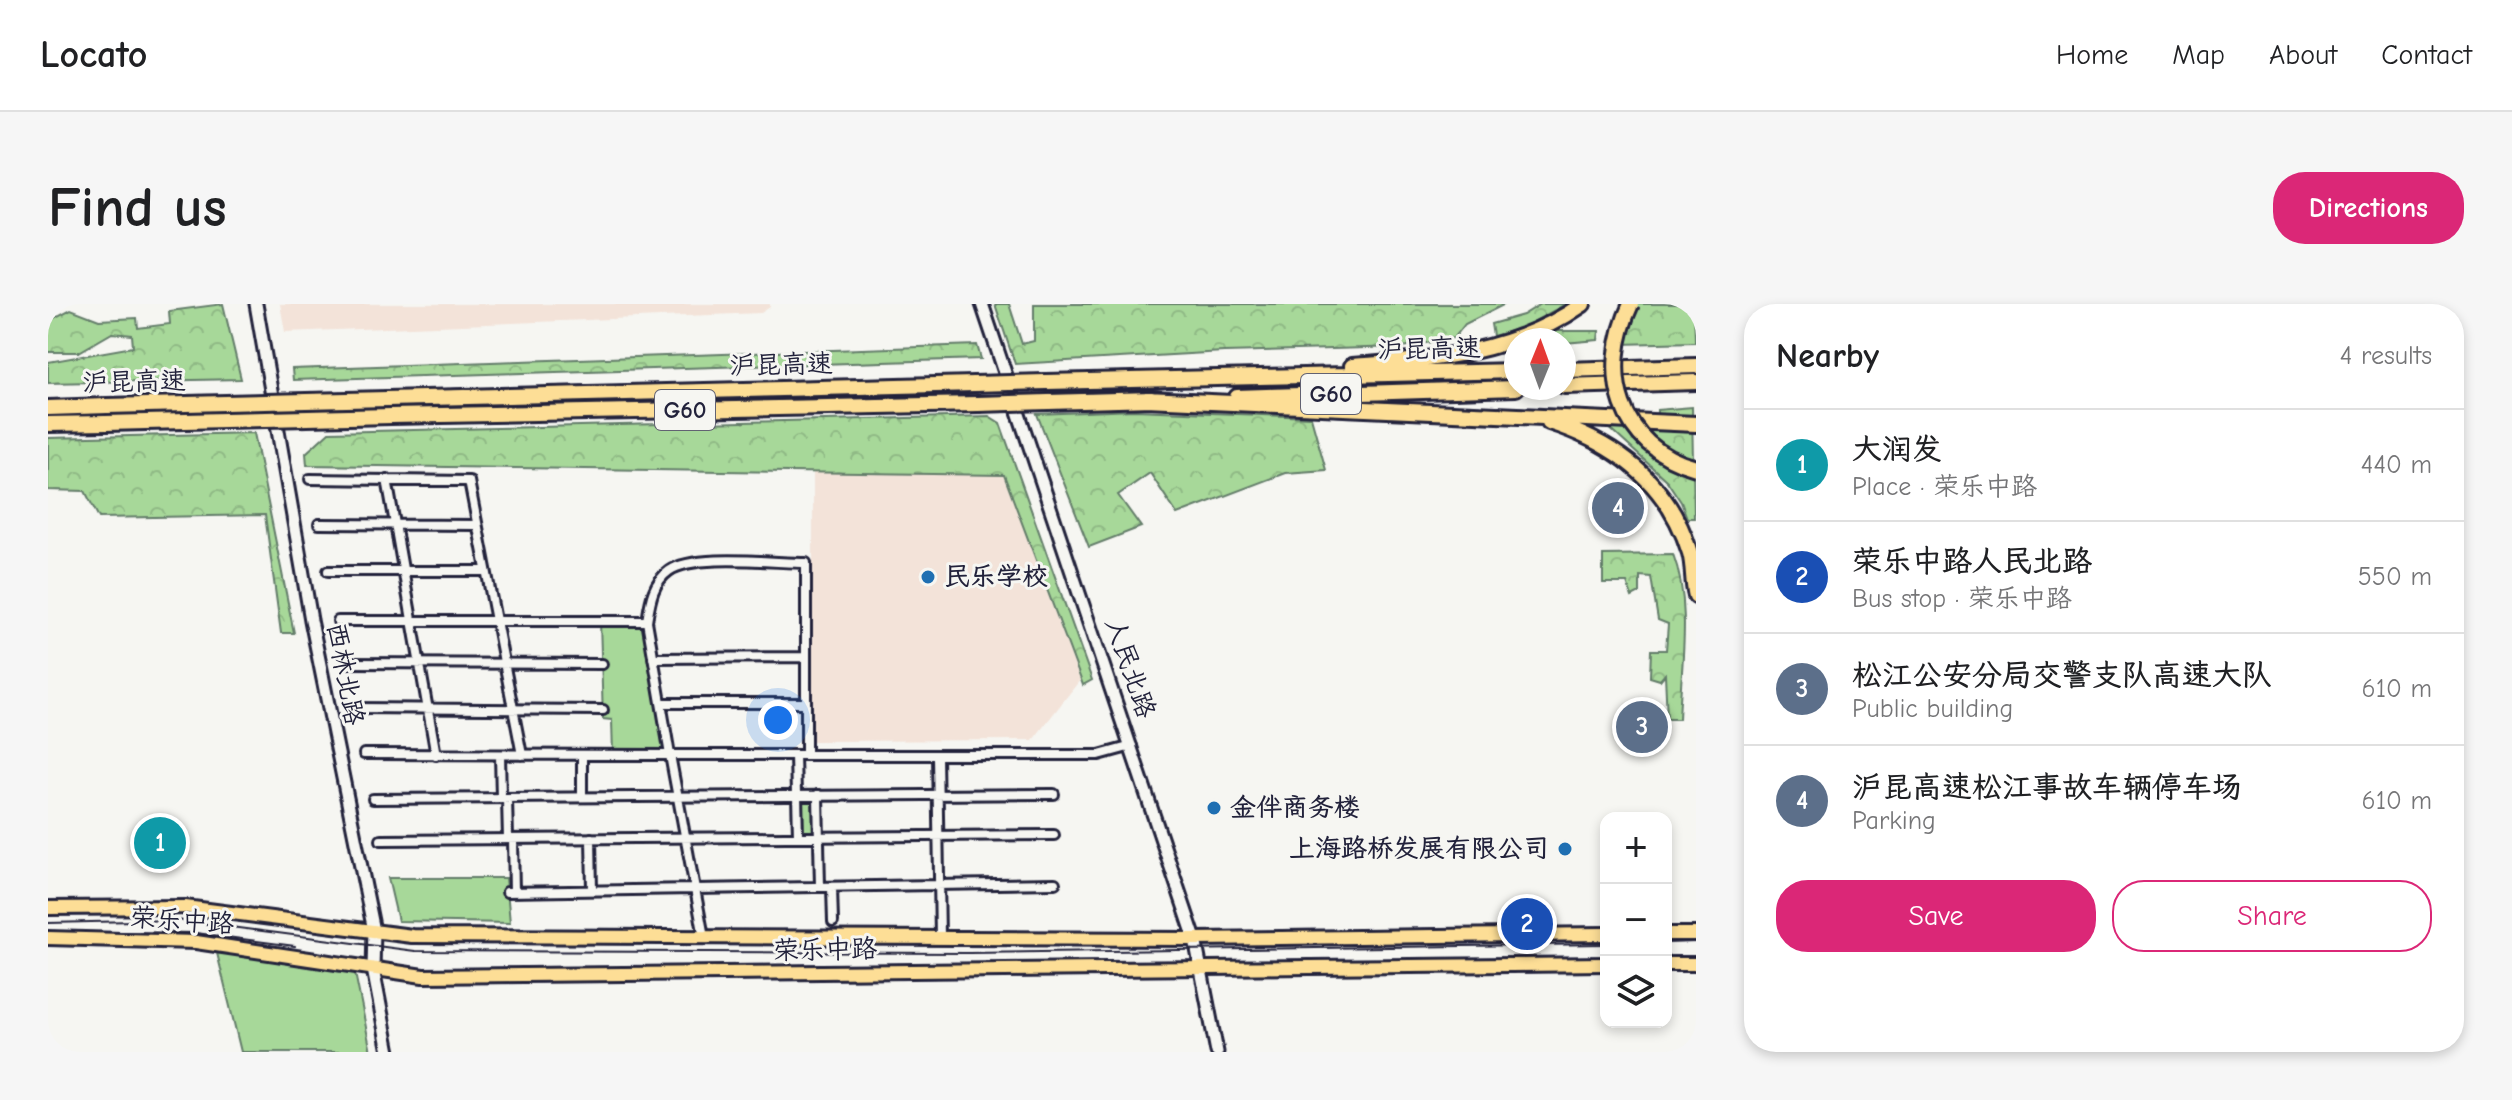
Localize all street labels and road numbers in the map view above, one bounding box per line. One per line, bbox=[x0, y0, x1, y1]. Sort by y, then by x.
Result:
street label: 沪昆高速 bbox=[1377, 333, 1481, 365]
street label: 沪昆高速 bbox=[729, 349, 833, 381]
street label: 沪昆高速 bbox=[82, 366, 186, 398]
road number: G60 bbox=[1301, 374, 1361, 414]
road number: G60 bbox=[655, 390, 715, 430]
street label: 人民北路 bbox=[1099, 614, 1161, 722]
street label: 西林北路 bbox=[320, 620, 370, 728]
street label: 荣乐中路 bbox=[129, 902, 235, 940]
street label: 荣乐中路 bbox=[773, 934, 877, 966]

